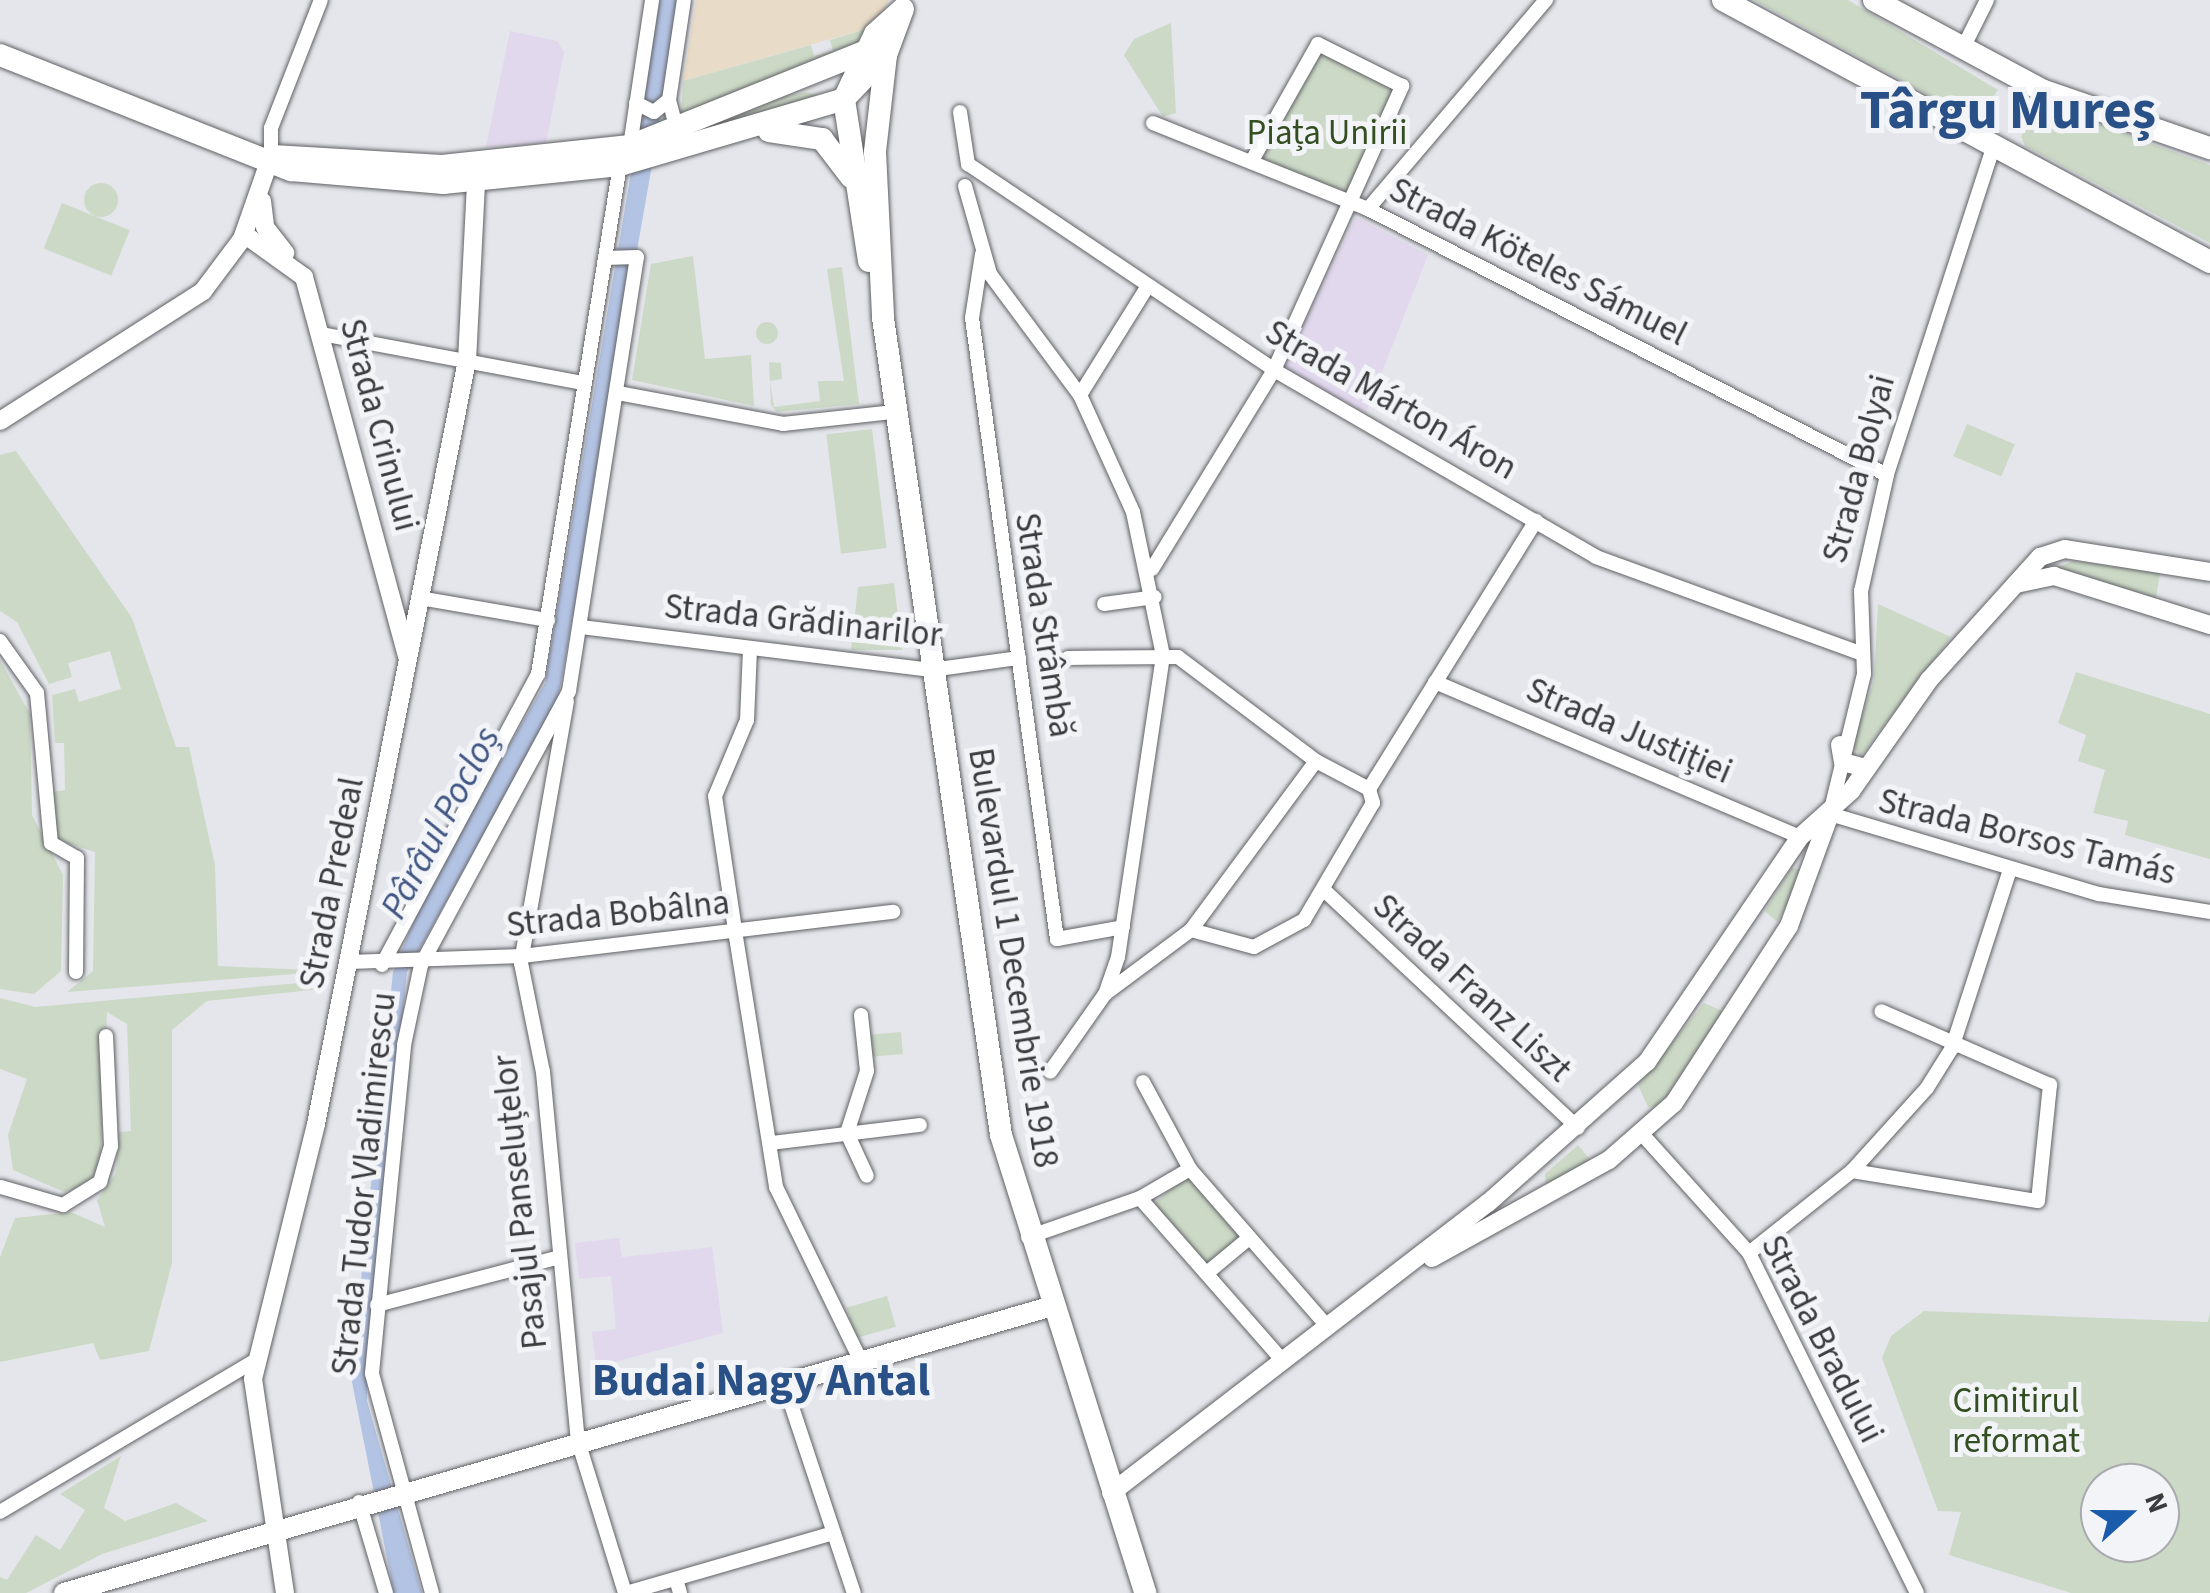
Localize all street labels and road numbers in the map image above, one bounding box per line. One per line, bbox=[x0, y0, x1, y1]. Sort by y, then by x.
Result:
street label: Strada Köteles Sámuel bbox=[1382, 169, 1694, 355]
street label: Strada Márton Áron bbox=[1258, 311, 1524, 489]
street label: Strada Crinului bbox=[330, 314, 428, 536]
street label: Strada Bolyai bbox=[1814, 370, 1904, 568]
street label: Strada Strâmbă bbox=[1006, 510, 1082, 740]
street label: Strada Grădinarilor bbox=[662, 586, 944, 656]
street label: Strada Justiției bbox=[1520, 669, 1738, 793]
street label: Bulevardul 1 Decembrie 1918 bbox=[959, 745, 1067, 1171]
street label: Strada Predeal bbox=[291, 774, 373, 992]
street label: Strada Borsos Tamás bbox=[1874, 780, 2180, 894]
street label: Strada Bobâlna bbox=[504, 881, 732, 947]
street label: Strada Franz Liszt bbox=[1364, 885, 1580, 1091]
street label: Strada Tudor Vladimirescu bbox=[323, 990, 405, 1378]
street label: Pasajul Panseluțelor bbox=[484, 1053, 556, 1351]
street label: Strada Bradului bbox=[1752, 1228, 1892, 1450]

